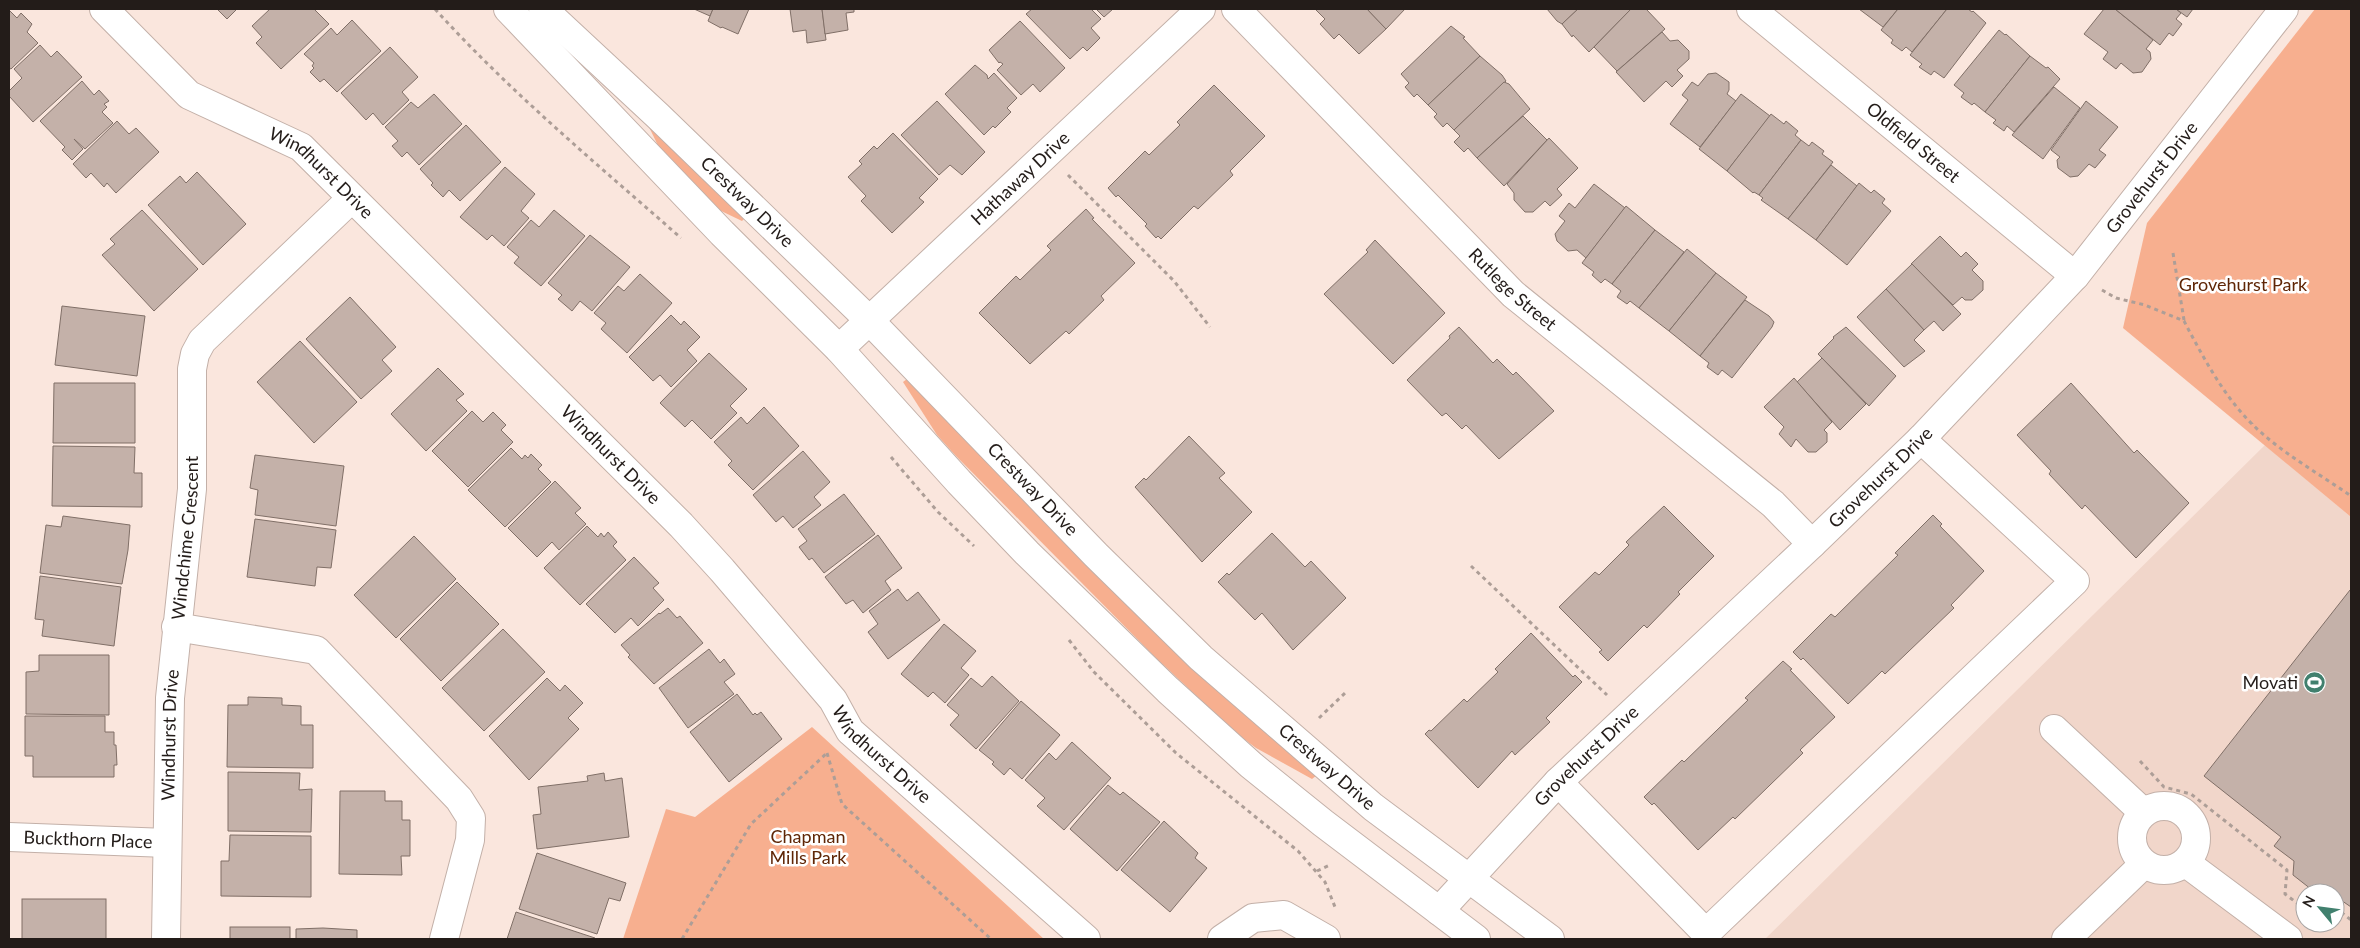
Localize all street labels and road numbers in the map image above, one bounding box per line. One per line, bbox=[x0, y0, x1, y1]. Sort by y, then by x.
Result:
street label: Oldfield Street bbox=[1862, 97, 1965, 187]
street label: Grovehurst Drive bbox=[2101, 117, 2202, 237]
street label: Windhurst Drive bbox=[266, 122, 378, 223]
street label: Hathaway Drive bbox=[966, 126, 1074, 229]
street label: Crestway Drive bbox=[697, 151, 799, 251]
street label: Rutlege Street bbox=[1464, 243, 1562, 335]
street label: Windhurst Drive bbox=[557, 400, 666, 508]
street label: Grovehurst Drive bbox=[1823, 422, 1937, 532]
street label: Crestway Drive bbox=[983, 437, 1083, 540]
street label: Windchime Crescent bbox=[166, 455, 202, 621]
street label: Windhurst Drive bbox=[156, 668, 183, 801]
street label: Grovehurst Drive bbox=[1529, 700, 1643, 811]
street label: Windhurst Drive bbox=[828, 701, 936, 807]
street label: Crestway Drive bbox=[1275, 718, 1381, 814]
street label: Buckthorn Place bbox=[23, 826, 153, 852]

